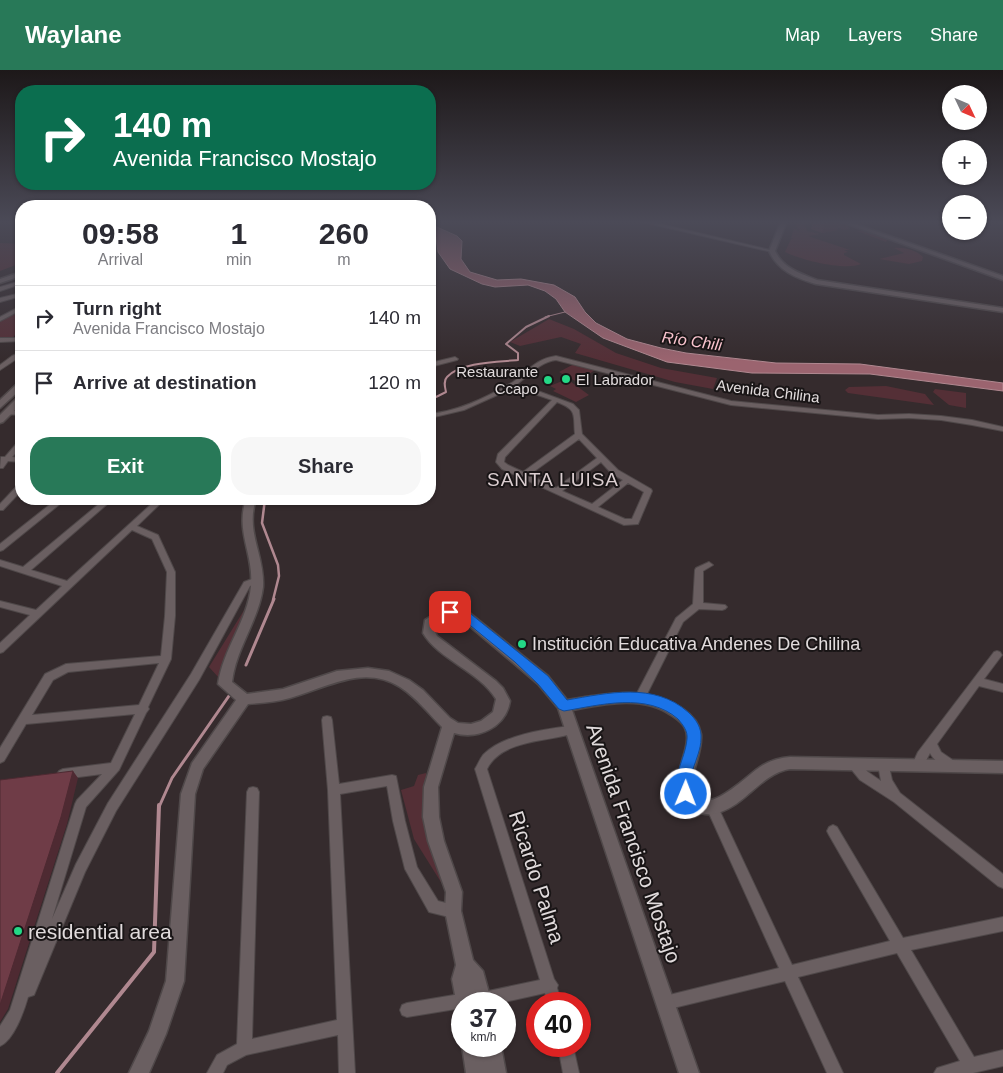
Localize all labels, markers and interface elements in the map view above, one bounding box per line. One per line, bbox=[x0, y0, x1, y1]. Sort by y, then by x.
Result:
text: Waylane bbox=[25, 21, 121, 48]
text: Map bbox=[785, 25, 820, 45]
text: Layers bbox=[848, 25, 902, 45]
text: Share bbox=[930, 25, 978, 45]
north arrow bbox=[942, 85, 988, 130]
map controls bbox=[942, 85, 987, 240]
icon: right bbox=[30, 105, 95, 170]
text: 140 m bbox=[113, 105, 212, 144]
button: + bbox=[942, 140, 987, 185]
text: Avenida Francisco Mostajo bbox=[113, 146, 377, 171]
button: − bbox=[942, 195, 987, 240]
text: 09:58 bbox=[82, 217, 159, 250]
text: 1 bbox=[230, 217, 247, 250]
text: 260 bbox=[319, 217, 369, 250]
text: Arrival bbox=[98, 251, 143, 268]
text: min bbox=[226, 251, 252, 268]
text: m bbox=[337, 251, 350, 268]
text: Turn right bbox=[73, 298, 161, 319]
icon: right bbox=[30, 304, 58, 332]
text: 140 m bbox=[368, 307, 421, 328]
text: Avenida Francisco Mostajo bbox=[73, 320, 265, 337]
water label: Río Chili bbox=[661, 328, 724, 354]
place label: Restaurante Ccapo bbox=[456, 363, 538, 397]
icon: arrive bbox=[30, 369, 58, 397]
place label: El Labrador bbox=[576, 371, 654, 388]
text: Arrive at destination bbox=[73, 372, 257, 393]
text: 120 m bbox=[368, 372, 421, 393]
marker: El Labrador bbox=[560, 373, 572, 385]
marker: Restaurante Ccapo bbox=[542, 374, 554, 386]
street label: Avenida Chilina bbox=[715, 376, 821, 406]
button: Exit bbox=[30, 437, 221, 495]
button: Share bbox=[231, 437, 421, 495]
district label: SANTA LUISA bbox=[487, 469, 619, 490]
pin bbox=[429, 591, 471, 633]
icon: arrive bbox=[436, 598, 464, 626]
place label: Institución Educativa Andenes De Chilina bbox=[532, 634, 861, 654]
marker: Institución Educativa Andenes De Chilina bbox=[516, 638, 528, 650]
street label: Avenida Francisco Mostajo bbox=[582, 720, 686, 966]
position arrow bbox=[659, 767, 711, 819]
street label: Ricardo Palma bbox=[505, 808, 569, 946]
place label: residential area bbox=[28, 920, 172, 943]
marker: residential area bbox=[12, 925, 24, 937]
speed limit sign: 40 bbox=[526, 992, 591, 1057]
text: 37 bbox=[470, 1004, 497, 1032]
text: km/h bbox=[470, 1030, 497, 1044]

